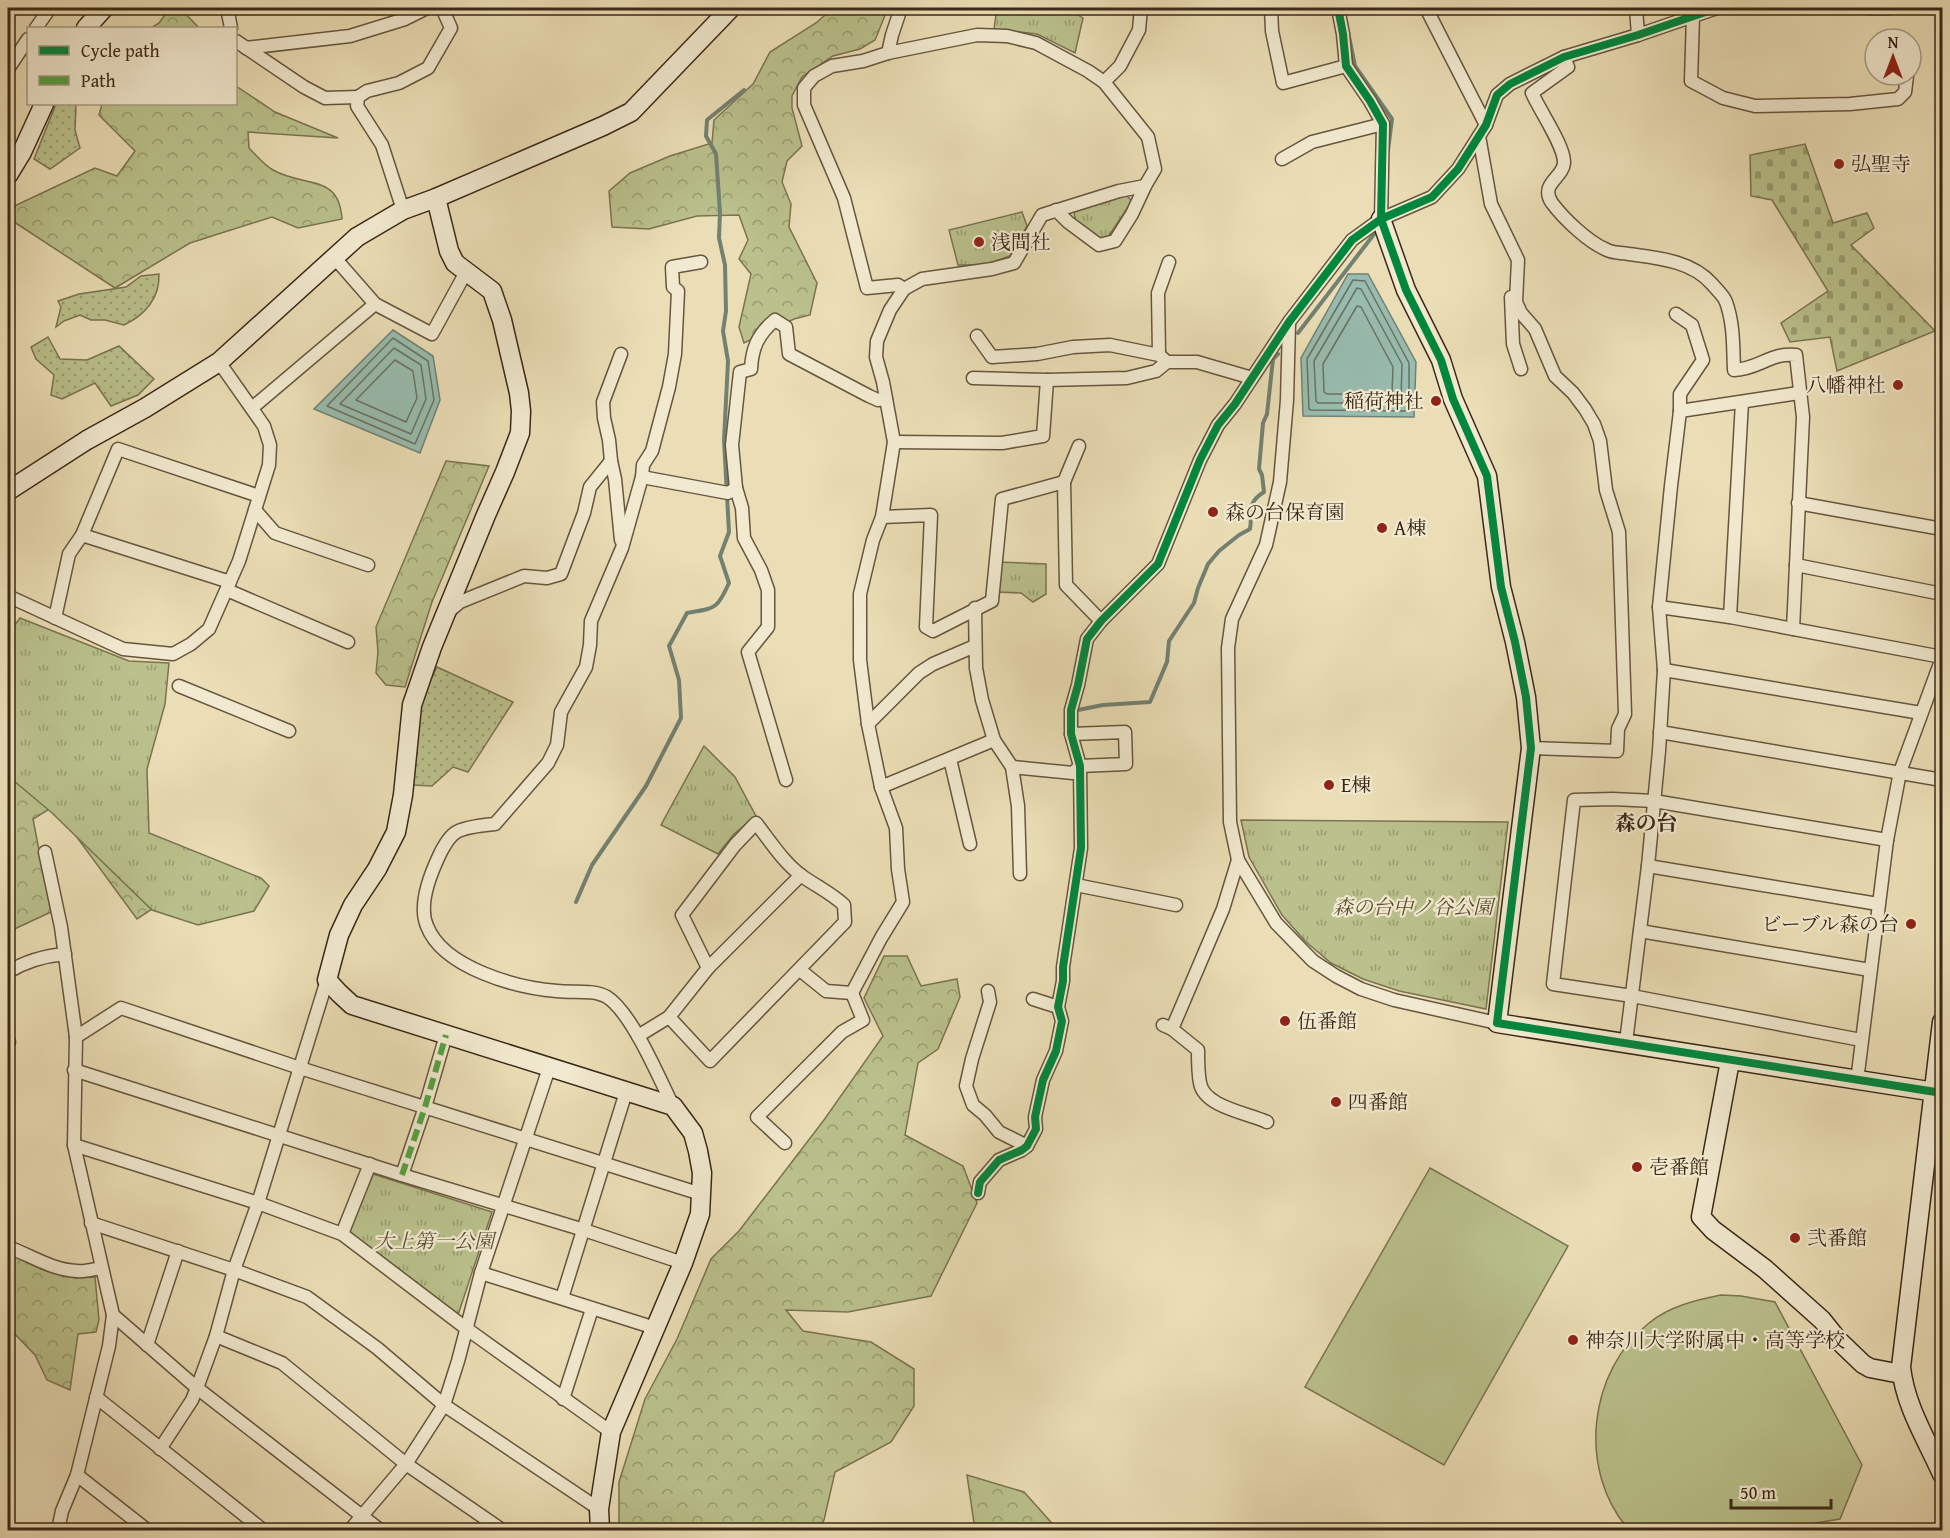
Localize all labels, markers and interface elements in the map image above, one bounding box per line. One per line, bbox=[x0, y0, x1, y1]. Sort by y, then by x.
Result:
legend bbox=[27, 27, 237, 105]
north arrow bbox=[1863, 27, 1923, 87]
text: N bbox=[1888, 30, 1899, 54]
text: Cycle path bbox=[81, 37, 160, 64]
text: Path bbox=[81, 67, 116, 94]
place label: 弘聖寺 bbox=[1851, 149, 1911, 178]
marker: 弘聖寺 bbox=[1832, 157, 1846, 171]
place label: 浅間社 bbox=[991, 227, 1051, 256]
marker: 浅間社 bbox=[972, 235, 986, 249]
place label: 八幡神社 bbox=[1806, 370, 1886, 399]
marker: 八幡神社 bbox=[1891, 378, 1905, 392]
place label: 稲荷神社 bbox=[1344, 386, 1424, 415]
marker: 稲荷神社 bbox=[1429, 394, 1443, 408]
place label: 森の台保育園 bbox=[1225, 497, 1345, 526]
marker: 森の台保育園 bbox=[1206, 505, 1220, 519]
place label: A棟 bbox=[1394, 513, 1426, 542]
marker: A棟 bbox=[1375, 521, 1389, 535]
place label: E棟 bbox=[1341, 770, 1371, 799]
marker: E棟 bbox=[1322, 778, 1336, 792]
district label: 森の台 bbox=[1615, 807, 1678, 838]
park label: 森の台中ノ谷公園 bbox=[1333, 892, 1496, 921]
place label: ビーブル森の台 bbox=[1762, 909, 1899, 938]
marker: ビーブル森の台 bbox=[1904, 917, 1918, 931]
place label: 伍番館 bbox=[1297, 1006, 1357, 1035]
marker: 伍番館 bbox=[1278, 1014, 1292, 1028]
place label: 四番館 bbox=[1348, 1087, 1408, 1116]
marker: 四番館 bbox=[1329, 1095, 1343, 1109]
place label: 壱番館 bbox=[1649, 1152, 1709, 1181]
marker: 壱番館 bbox=[1630, 1160, 1644, 1174]
place label: 弐番館 bbox=[1807, 1223, 1867, 1252]
park label: 大上第一公園 bbox=[374, 1226, 497, 1255]
marker: 弐番館 bbox=[1788, 1231, 1802, 1245]
place label: 神奈川大学附属中・高等学校 bbox=[1585, 1325, 1845, 1354]
marker: 神奈川大学附属中・高等学校 bbox=[1566, 1333, 1580, 1347]
scale bar bbox=[1731, 1472, 1832, 1510]
text: 50 m bbox=[1740, 1479, 1776, 1506]

